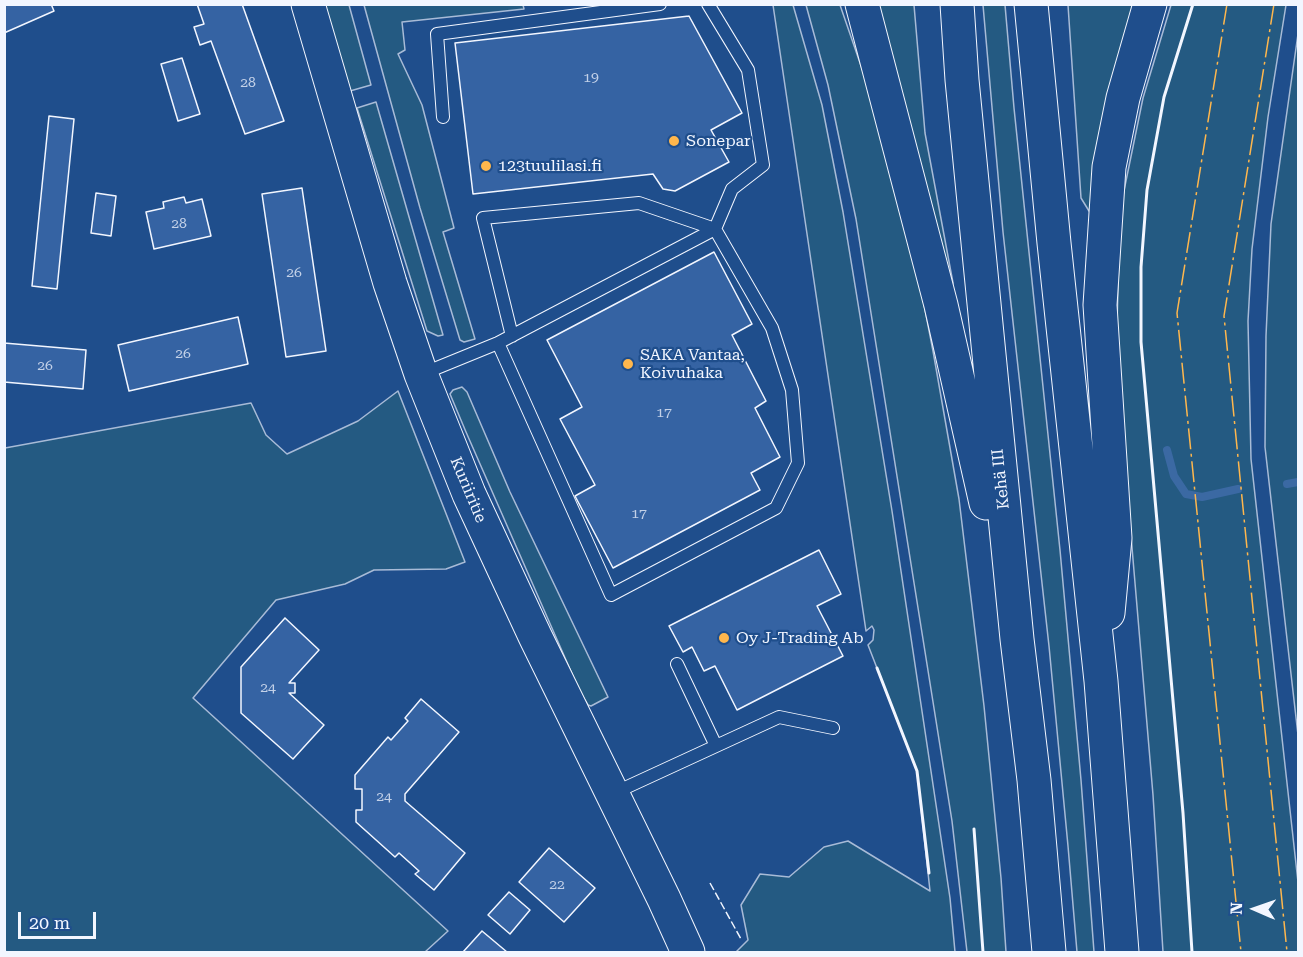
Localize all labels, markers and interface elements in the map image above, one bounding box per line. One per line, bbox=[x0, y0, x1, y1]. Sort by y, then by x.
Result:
house number: 19 bbox=[583, 70, 599, 86]
house number: 28 bbox=[240, 75, 256, 91]
place label: Sonepar bbox=[686, 131, 751, 151]
marker: Sonepar bbox=[667, 134, 681, 148]
place label: 123tuulilasi.fi bbox=[498, 156, 602, 176]
marker: 123tuulilasi.fi bbox=[479, 159, 493, 173]
house number: 28 bbox=[171, 216, 187, 232]
house number: 26 bbox=[286, 265, 302, 281]
place label: SAKA Vantaa, Koivuhaka bbox=[640, 345, 745, 383]
house number: 26 bbox=[175, 346, 191, 362]
marker: SAKA Vantaa, Koivuhaka bbox=[621, 357, 635, 371]
house number: 26 bbox=[37, 358, 53, 374]
house number: 17 bbox=[656, 405, 672, 421]
street label: Kehä III bbox=[988, 448, 1014, 510]
street label: Kuriiritie bbox=[446, 454, 490, 526]
house number: 17 bbox=[631, 506, 647, 522]
place label: Oy J-Trading Ab bbox=[736, 628, 863, 648]
marker: Oy J-Trading Ab bbox=[717, 631, 731, 645]
house number: 24 bbox=[260, 680, 276, 696]
house number: 24 bbox=[376, 789, 392, 805]
house number: 22 bbox=[549, 877, 565, 893]
north arrow bbox=[1225, 879, 1285, 939]
scale bar bbox=[21, 900, 99, 938]
text: N bbox=[1227, 902, 1246, 915]
text: 20 m bbox=[29, 912, 70, 933]

